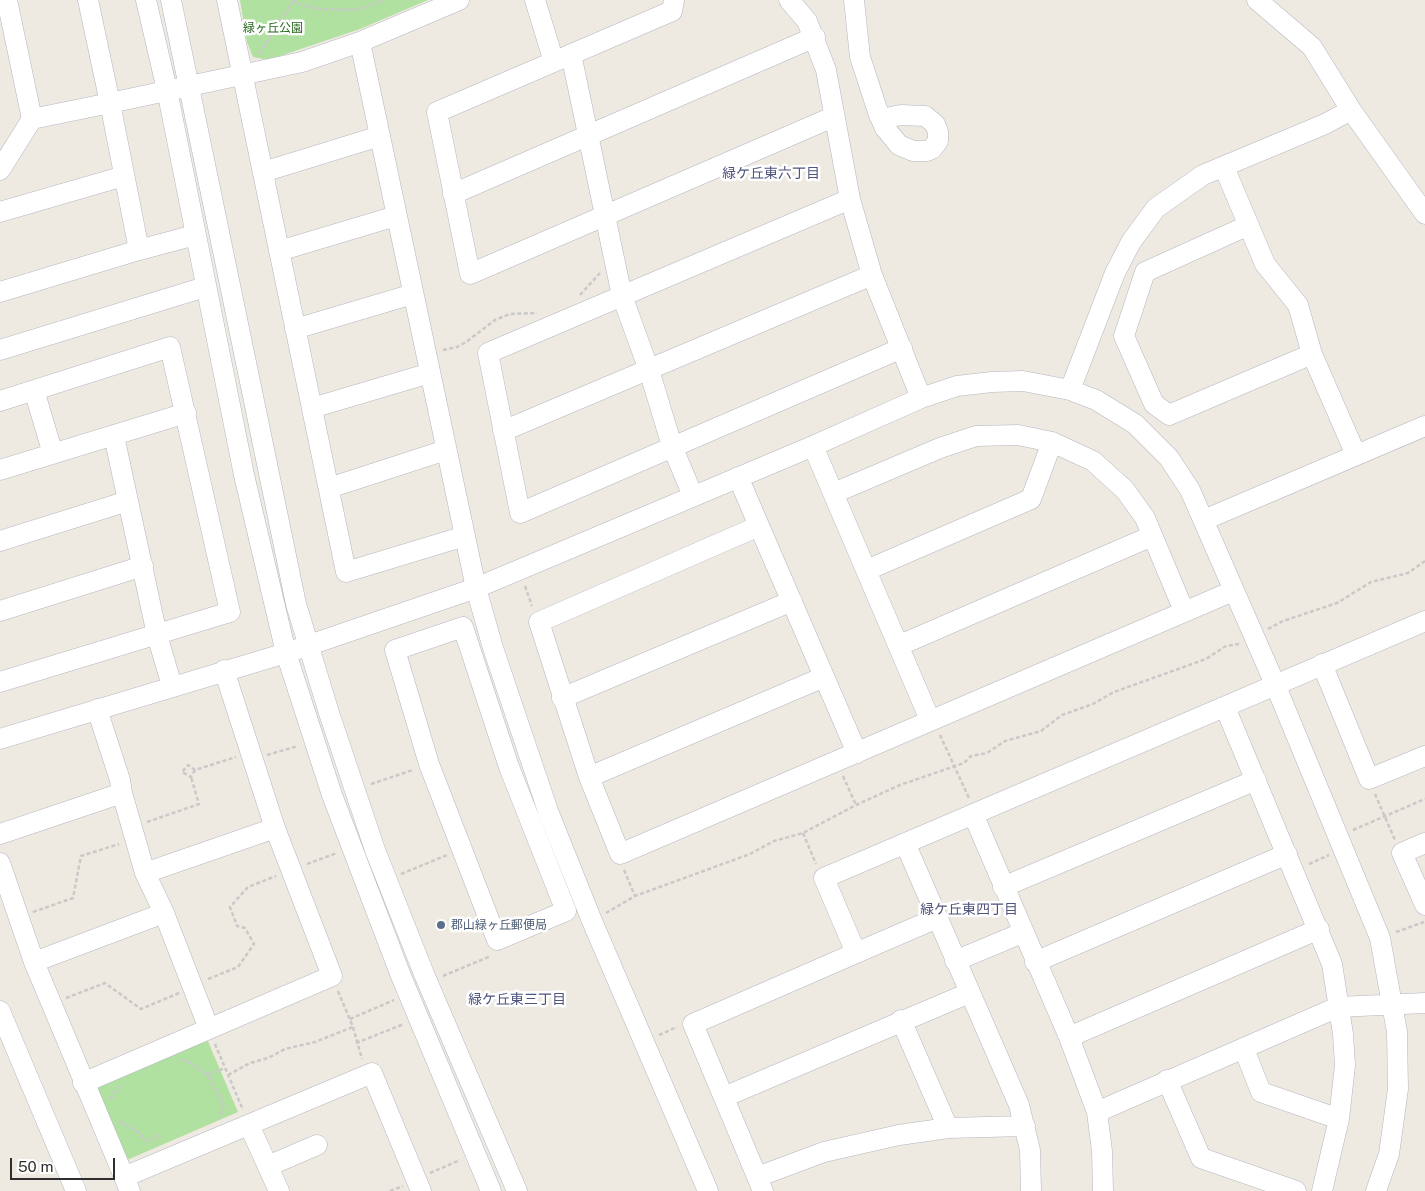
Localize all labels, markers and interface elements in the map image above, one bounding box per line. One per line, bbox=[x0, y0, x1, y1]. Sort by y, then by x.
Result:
park label: 緑ヶ丘公園 bbox=[243, 21, 303, 35]
district label: 緑ケ丘東六丁目 bbox=[722, 166, 820, 182]
district label: 緑ケ丘東四丁目 bbox=[920, 902, 1018, 918]
place label: 郡山緑ヶ丘郵便局 bbox=[451, 918, 547, 932]
marker: 郡山緑ヶ丘郵便局 bbox=[435, 919, 447, 931]
district label: 緑ケ丘東三丁目 bbox=[468, 992, 566, 1008]
scale bar bbox=[12, 1148, 118, 1180]
text: 50 m bbox=[18, 1158, 53, 1175]

